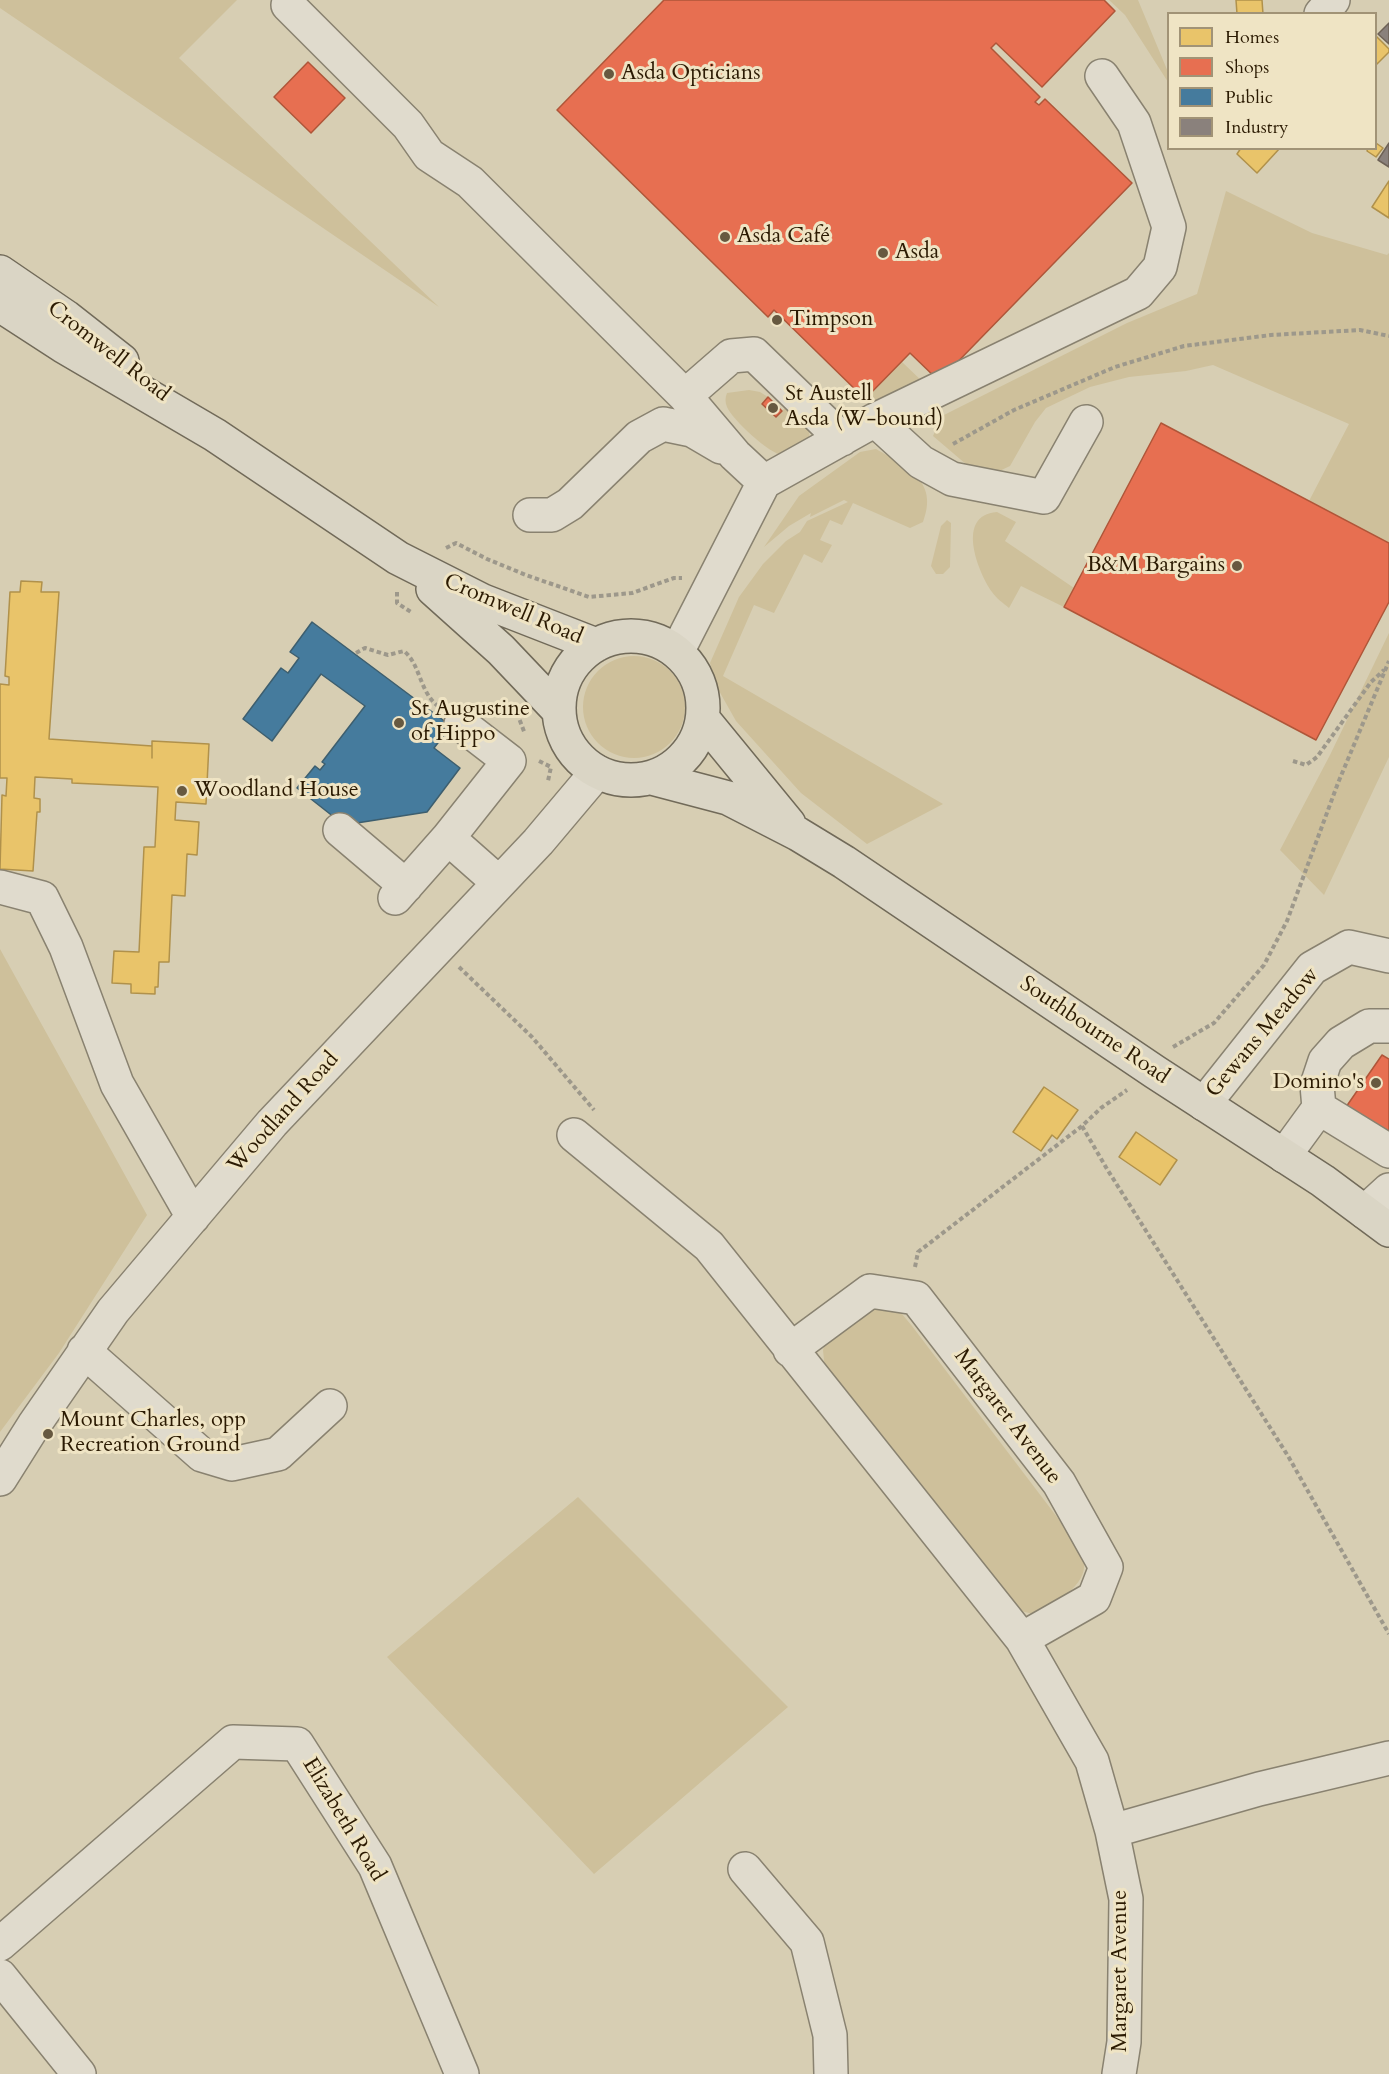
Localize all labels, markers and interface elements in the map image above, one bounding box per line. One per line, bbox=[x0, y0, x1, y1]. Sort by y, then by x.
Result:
legend bbox=[1167, 12, 1377, 150]
text: Homes bbox=[1225, 25, 1279, 50]
text: Shops bbox=[1225, 55, 1269, 80]
place label: Asda Opticians bbox=[621, 61, 761, 87]
marker: Asda Opticians bbox=[602, 67, 616, 81]
text: Public bbox=[1225, 85, 1273, 110]
text: Industry bbox=[1225, 115, 1289, 140]
place label: Asda Café bbox=[737, 224, 830, 250]
marker: Asda Café bbox=[718, 230, 732, 244]
place label: Asda bbox=[895, 240, 939, 266]
marker: Asda bbox=[876, 246, 890, 260]
street label: Cromwell Road bbox=[41, 296, 175, 408]
place label: Timpson bbox=[789, 307, 873, 333]
marker: Timpson bbox=[770, 313, 784, 327]
place label: St Austell Asda (W-bound) bbox=[785, 382, 943, 434]
marker: St Austell Asda (W-bound) bbox=[766, 401, 780, 415]
place label: B&M Bargains bbox=[1087, 553, 1225, 579]
marker: B&M Bargains bbox=[1230, 559, 1244, 573]
street label: Cromwell Road bbox=[440, 569, 586, 651]
place label: St Augustine of Hippo bbox=[411, 697, 530, 748]
marker: St Augustine of Hippo bbox=[392, 716, 406, 730]
place label: Woodland House bbox=[194, 778, 359, 804]
marker: Woodland House bbox=[175, 784, 189, 798]
street label: Gewans Meadow bbox=[1201, 963, 1325, 1103]
street label: Southbourne Road bbox=[1014, 971, 1174, 1091]
street label: Woodland Road bbox=[223, 1047, 345, 1179]
place label: Domino's bbox=[1273, 1070, 1364, 1096]
marker: Domino's bbox=[1369, 1076, 1383, 1090]
street label: Margaret Avenue bbox=[948, 1344, 1066, 1490]
place label: Mount Charles, opp Recreation Ground bbox=[60, 1408, 246, 1460]
marker: Mount Charles, opp Recreation Ground bbox=[41, 1427, 55, 1441]
street label: Elizabeth Road bbox=[296, 1753, 390, 1887]
street label: Margaret Avenue bbox=[1108, 1890, 1134, 2052]

